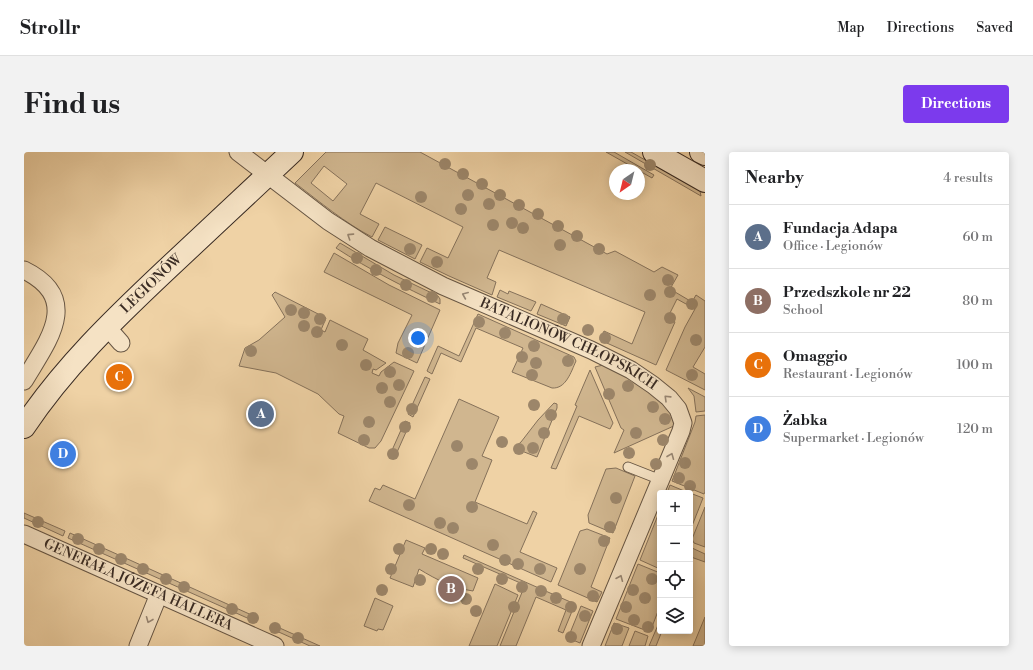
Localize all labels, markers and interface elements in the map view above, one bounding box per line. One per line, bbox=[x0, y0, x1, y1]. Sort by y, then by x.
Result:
text: Strollr bbox=[20, 16, 81, 40]
text: Map bbox=[837, 19, 865, 37]
text: Directions bbox=[887, 19, 954, 37]
text: Saved bbox=[976, 19, 1013, 37]
button: Directions bbox=[903, 85, 1009, 123]
text: Find us bbox=[24, 87, 120, 122]
north arrow bbox=[609, 164, 645, 200]
text: Nearby bbox=[745, 167, 804, 189]
text: 4 results bbox=[943, 170, 993, 186]
text: Fundacja Adapa bbox=[783, 219, 898, 238]
text: A bbox=[753, 229, 763, 245]
text: 60 m bbox=[962, 229, 993, 245]
one-way arrow bbox=[347, 233, 354, 240]
text: Office · Legionów bbox=[783, 238, 883, 254]
street label: LEGIONÓW bbox=[117, 250, 187, 318]
text: Przedszkole nr 22 bbox=[783, 283, 911, 302]
one-way arrow bbox=[462, 292, 469, 300]
text: B bbox=[753, 293, 763, 309]
text: 80 m bbox=[962, 293, 993, 309]
street label: BATALIONÓW CHŁOPSKICH bbox=[476, 294, 661, 395]
text: School bbox=[783, 302, 823, 318]
your location bbox=[408, 328, 428, 348]
text: Omaggio bbox=[783, 347, 848, 366]
text: C bbox=[753, 357, 763, 373]
text: 100 m bbox=[957, 357, 993, 373]
pin: C bbox=[106, 362, 132, 392]
text: Restaurant · Legionów bbox=[783, 366, 912, 382]
one-way arrow bbox=[664, 395, 672, 402]
pin: A bbox=[248, 399, 274, 429]
text: Żabka bbox=[783, 411, 827, 430]
text: D bbox=[753, 421, 763, 437]
text: 120 m bbox=[957, 421, 993, 437]
text: Supermarket · Legionów bbox=[783, 430, 924, 446]
pin: D bbox=[50, 439, 76, 469]
one-way arrow bbox=[666, 452, 674, 460]
map controls bbox=[657, 490, 693, 634]
button: + bbox=[657, 490, 693, 526]
button: − bbox=[657, 526, 693, 562]
street label: GENERAŁA JÓZEFA HALLERA bbox=[41, 535, 236, 635]
button: locate bbox=[657, 562, 693, 598]
pin: B bbox=[438, 574, 464, 604]
one-way arrow bbox=[615, 575, 623, 582]
button: layers bbox=[657, 598, 693, 634]
one-way arrow bbox=[145, 616, 153, 623]

